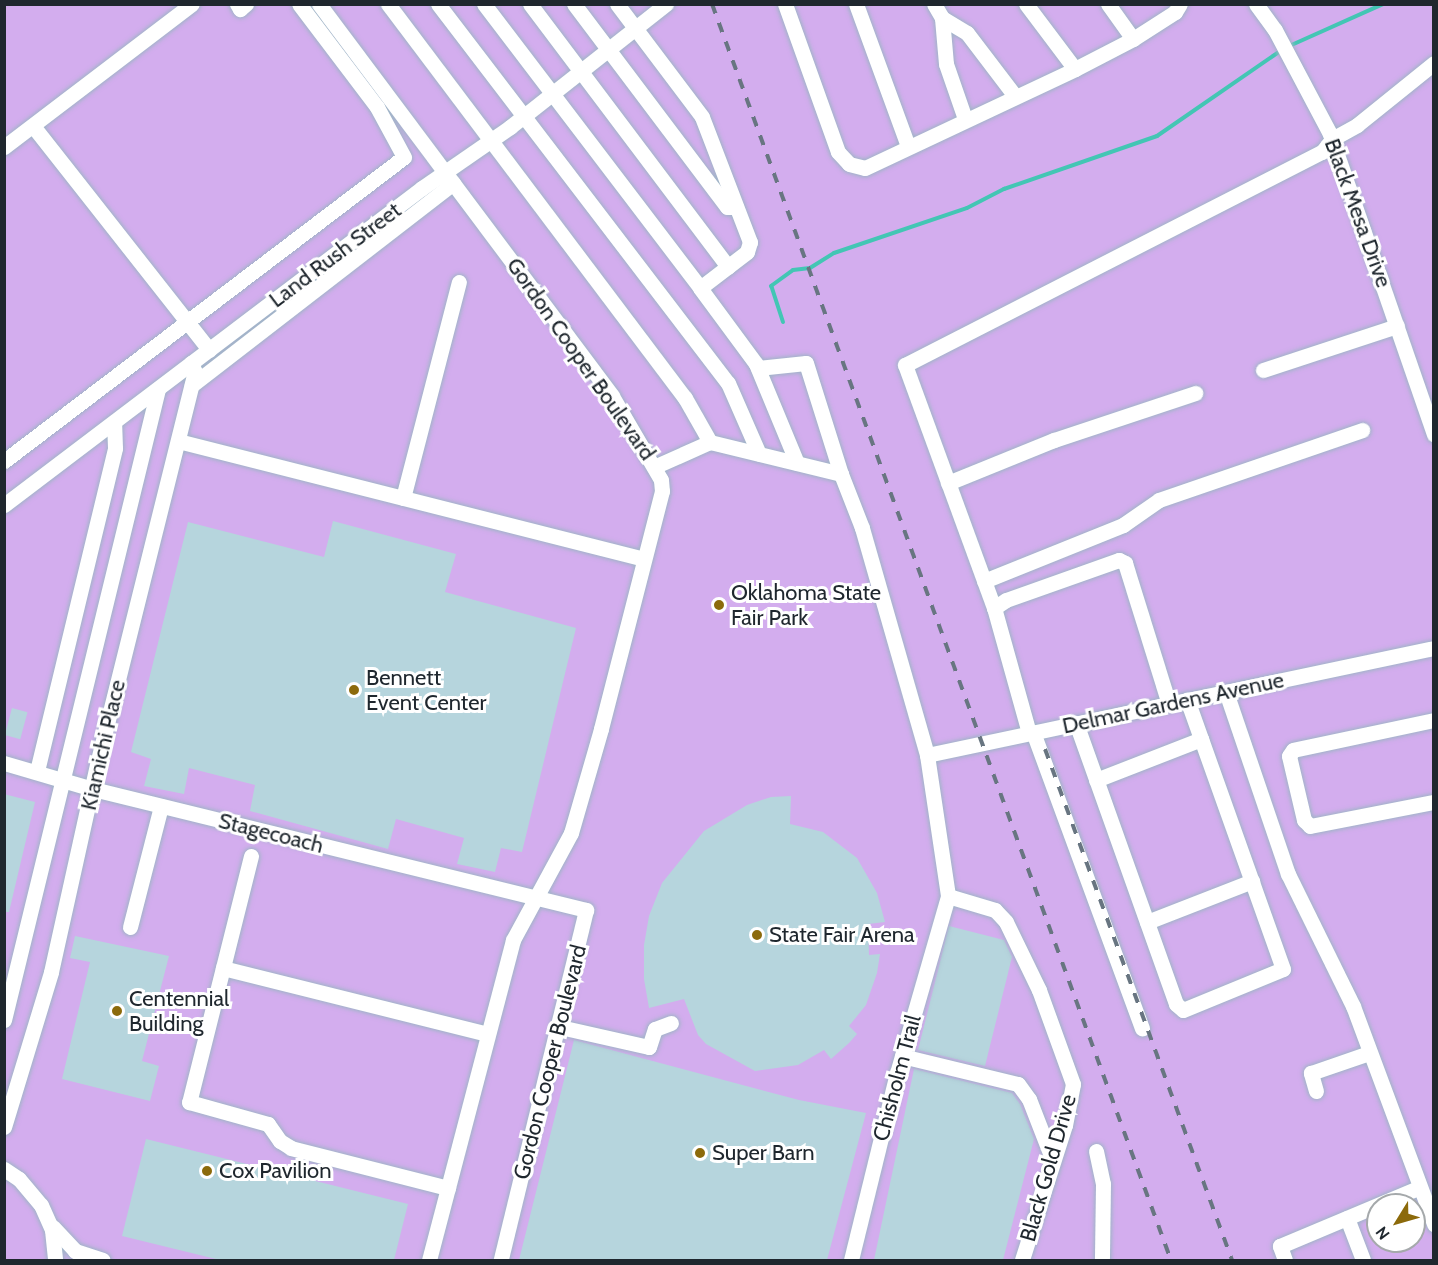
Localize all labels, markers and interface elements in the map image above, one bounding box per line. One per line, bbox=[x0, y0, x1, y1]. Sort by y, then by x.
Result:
street label: Black Mesa Drive bbox=[1319, 135, 1397, 291]
street label: Land Rush Street bbox=[264, 197, 406, 313]
street label: Gordon Cooper Boulevard bbox=[501, 253, 661, 465]
place label: Oklahoma State Fair Park bbox=[731, 579, 881, 630]
marker: Oklahoma State Fair Park bbox=[712, 598, 726, 612]
place label: Bennett Event Center bbox=[366, 664, 486, 716]
street label: Delmar Gardens Avenue bbox=[1060, 667, 1286, 739]
street label: Kiamichi Place bbox=[75, 677, 131, 813]
marker: Bennett Event Center bbox=[347, 683, 361, 697]
street label: Stagecoach bbox=[216, 807, 326, 859]
place label: State Fair Arena bbox=[769, 922, 915, 948]
marker: State Fair Arena bbox=[750, 928, 764, 942]
street label: Gordon Cooper Boulevard bbox=[508, 942, 592, 1182]
place label: Centennial Building bbox=[129, 985, 229, 1036]
marker: Centennial Building bbox=[110, 1004, 124, 1018]
street label: Chisholm Trail bbox=[867, 1012, 927, 1144]
street label: Black Gold Drive bbox=[1014, 1091, 1082, 1245]
place label: Super Barn bbox=[712, 1140, 815, 1166]
marker: Super Barn bbox=[693, 1146, 707, 1160]
place label: Cox Pavilion bbox=[219, 1158, 331, 1184]
marker: Cox Pavilion bbox=[200, 1164, 214, 1178]
north arrow bbox=[1366, 1193, 1426, 1253]
text: N bbox=[1372, 1223, 1394, 1243]

